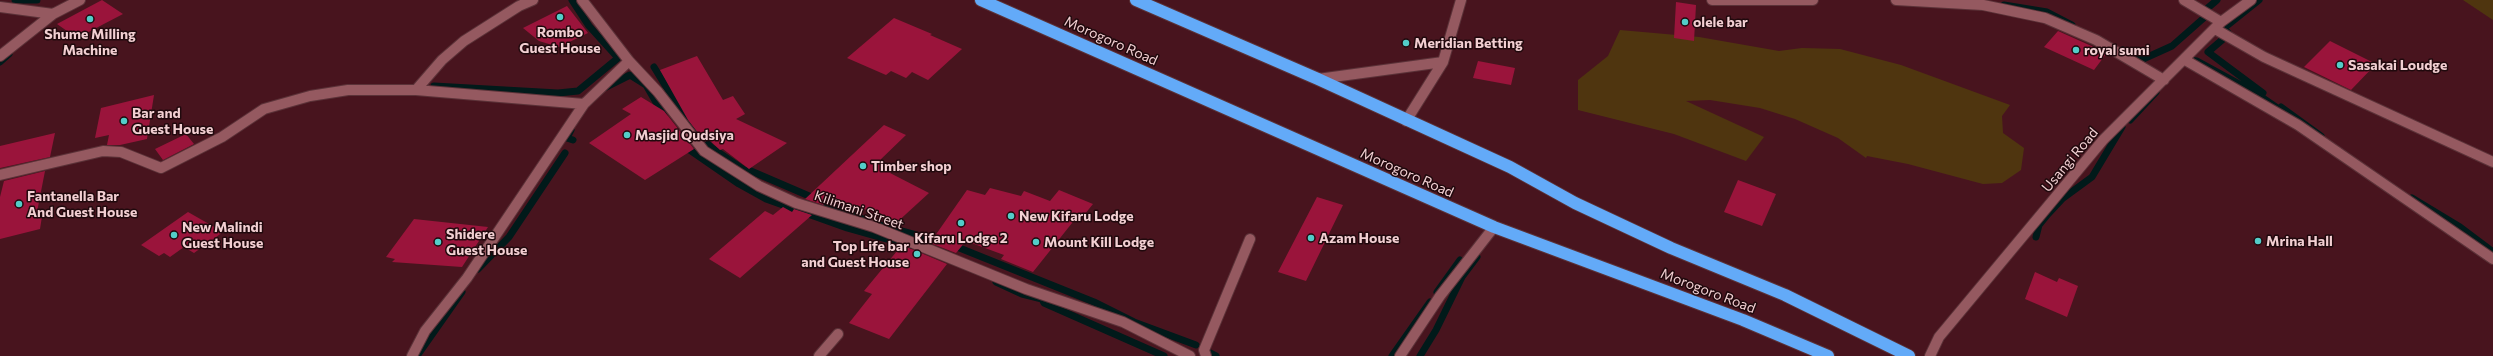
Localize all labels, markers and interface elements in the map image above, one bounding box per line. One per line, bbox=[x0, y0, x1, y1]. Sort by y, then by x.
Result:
marker: Rombo Guest House bbox=[555, 12, 565, 22]
street label: Morogoro Road bbox=[1062, 13, 1160, 69]
marker: Shume Milling Machine bbox=[85, 14, 95, 24]
place label: olele bar bbox=[1693, 14, 1748, 30]
marker: olele bar bbox=[1680, 17, 1690, 27]
place label: Rombo Guest House bbox=[519, 24, 601, 56]
place label: Shume Milling Machine bbox=[44, 26, 136, 58]
place label: Meridian Betting bbox=[1414, 35, 1523, 51]
marker: Meridian Betting bbox=[1401, 38, 1411, 48]
place label: royal sumi bbox=[2084, 42, 2150, 58]
marker: royal sumi bbox=[2071, 45, 2081, 55]
place label: Sasakai Loudge bbox=[2348, 57, 2447, 73]
marker: Sasakai Loudge bbox=[2335, 60, 2345, 70]
place label: Bar and Guest House bbox=[132, 105, 213, 138]
marker: Bar and Guest House bbox=[119, 116, 129, 126]
street label: Usangi Road bbox=[2038, 125, 2102, 195]
place label: Masjid Qudsiya bbox=[635, 127, 734, 143]
marker: Masjid Qudsiya bbox=[622, 130, 632, 140]
street label: Morogoro Road bbox=[1358, 145, 1456, 201]
place label: Timber shop bbox=[871, 158, 952, 174]
marker: Timber shop bbox=[858, 161, 868, 171]
street label: Kilimani Street bbox=[812, 187, 906, 233]
place label: Fantanella Bar And Guest House bbox=[27, 188, 137, 220]
marker: Fantanella Bar And Guest House bbox=[14, 199, 24, 209]
place label: New Kifaru Lodge bbox=[1019, 208, 1134, 224]
marker: New Kifaru Lodge bbox=[1006, 211, 1016, 221]
marker: Kifaru Lodge 2 bbox=[956, 218, 966, 228]
place label: New Malindi Guest House bbox=[182, 219, 263, 252]
place label: Shidere Guest House bbox=[446, 226, 527, 258]
marker: New Malindi Guest House bbox=[169, 230, 179, 240]
place label: Kifaru Lodge 2 bbox=[914, 230, 1008, 246]
place label: Azam House bbox=[1319, 230, 1399, 246]
marker: Azam House bbox=[1306, 233, 1316, 243]
place label: Mrina Hall bbox=[2266, 233, 2333, 249]
place label: Mount Kill Lodge bbox=[1044, 234, 1154, 250]
marker: Mrina Hall bbox=[2253, 236, 2263, 246]
marker: Shidere Guest House bbox=[433, 237, 443, 247]
marker: Mount Kill Lodge bbox=[1031, 237, 1041, 247]
place label: Top Life bar and Guest House bbox=[801, 238, 909, 270]
marker: Top Life bar and Guest House bbox=[912, 249, 922, 259]
street label: Morogoro Road bbox=[1658, 265, 1758, 317]

